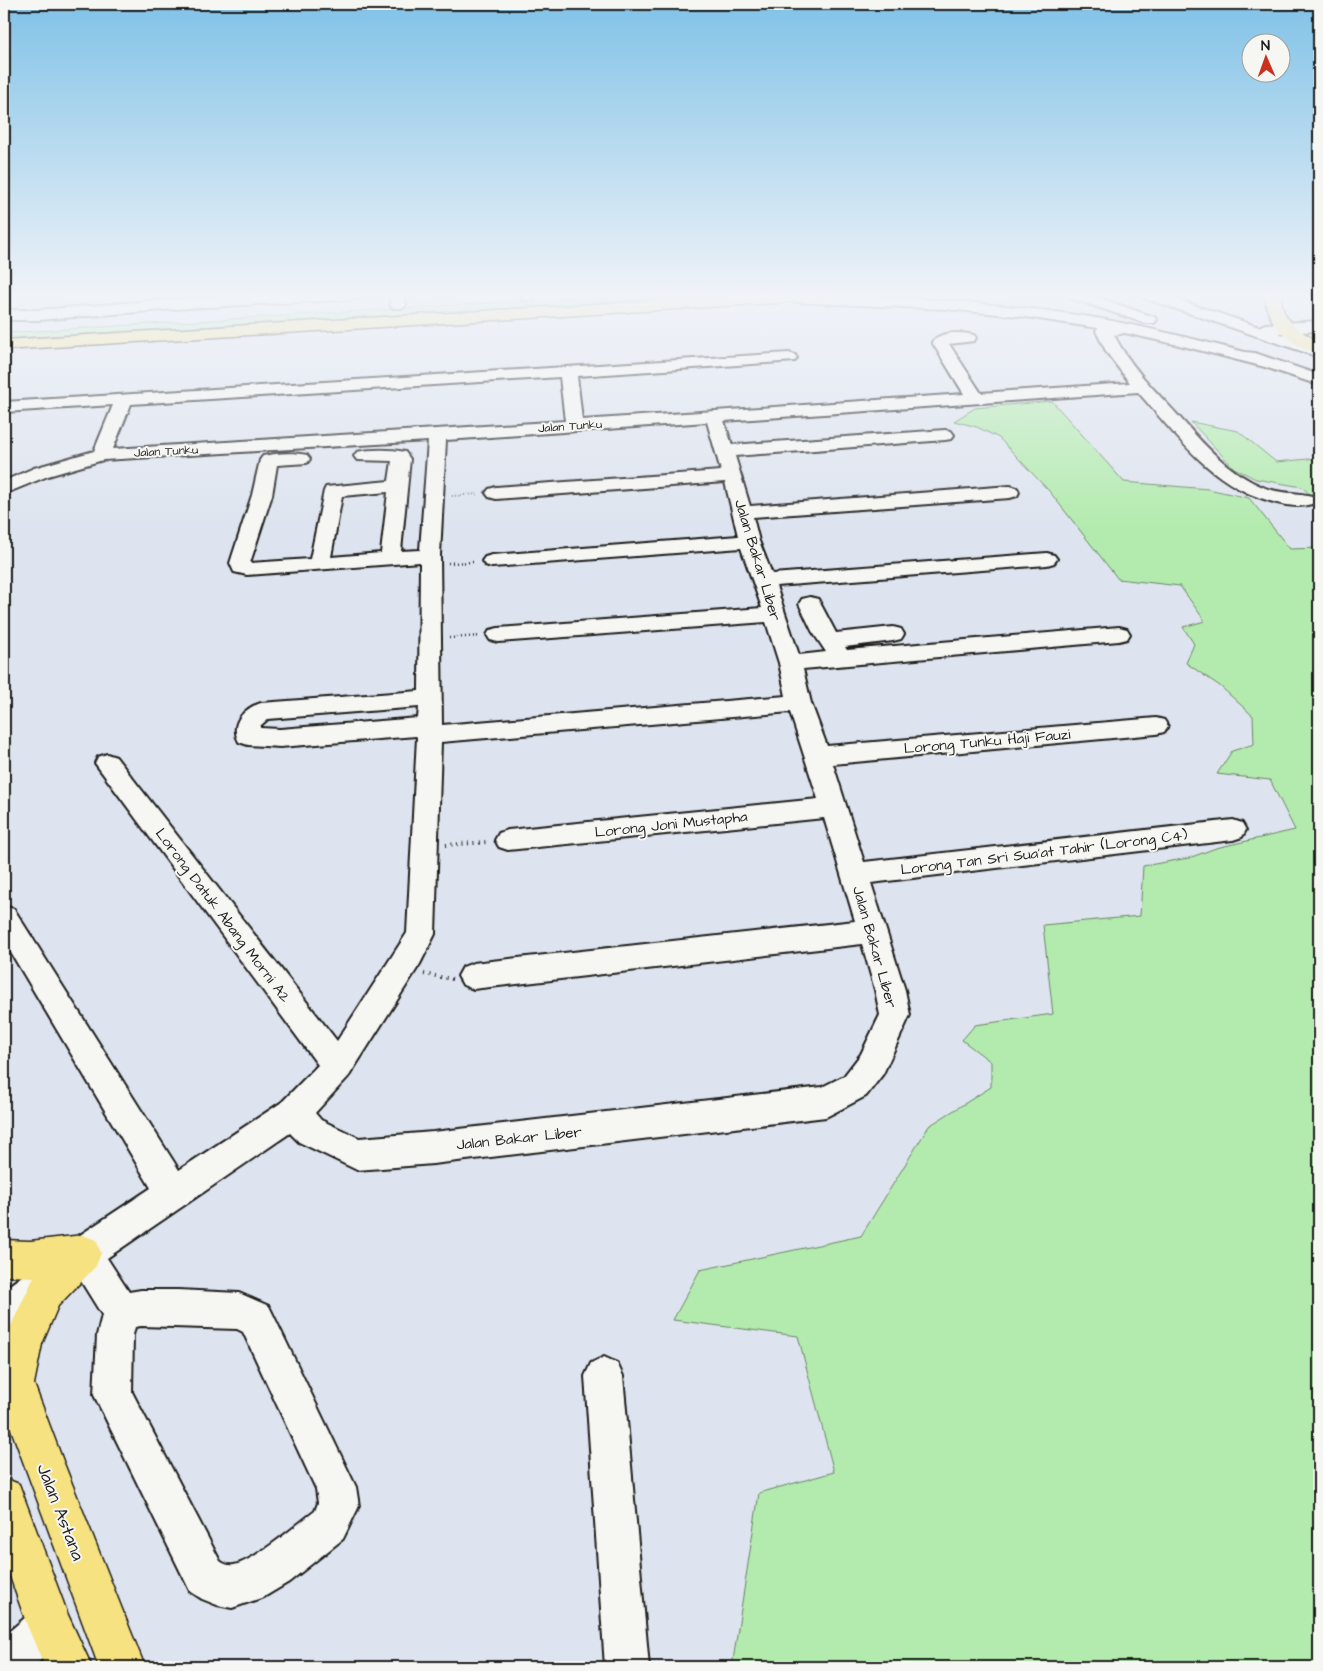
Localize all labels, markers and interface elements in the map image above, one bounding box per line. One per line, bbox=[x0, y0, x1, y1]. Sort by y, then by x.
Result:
north arrow bbox=[1240, 32, 1290, 82]
text: N bbox=[1261, 36, 1271, 56]
street label: Jalan Tunku bbox=[537, 416, 603, 437]
street label: Jalan Tunku bbox=[133, 441, 199, 462]
street label: Jalan Bakar Liber bbox=[729, 497, 786, 623]
street label: Lorong Tunku Haji Fauzi bbox=[903, 724, 1072, 760]
street label: Lorong Joni Mustapha bbox=[594, 806, 749, 844]
street label: Lorong Datuk Abang Morni A2 bbox=[149, 824, 295, 1008]
street label: Lorong Tan Sri Sua'at Tahir (Lorong C4) bbox=[899, 824, 1189, 882]
street label: Jalan Bakar Liber bbox=[847, 884, 902, 1011]
street label: Jalan Bakar Liber bbox=[455, 1121, 583, 1156]
street label: Jalan Astana bbox=[31, 1460, 90, 1564]

